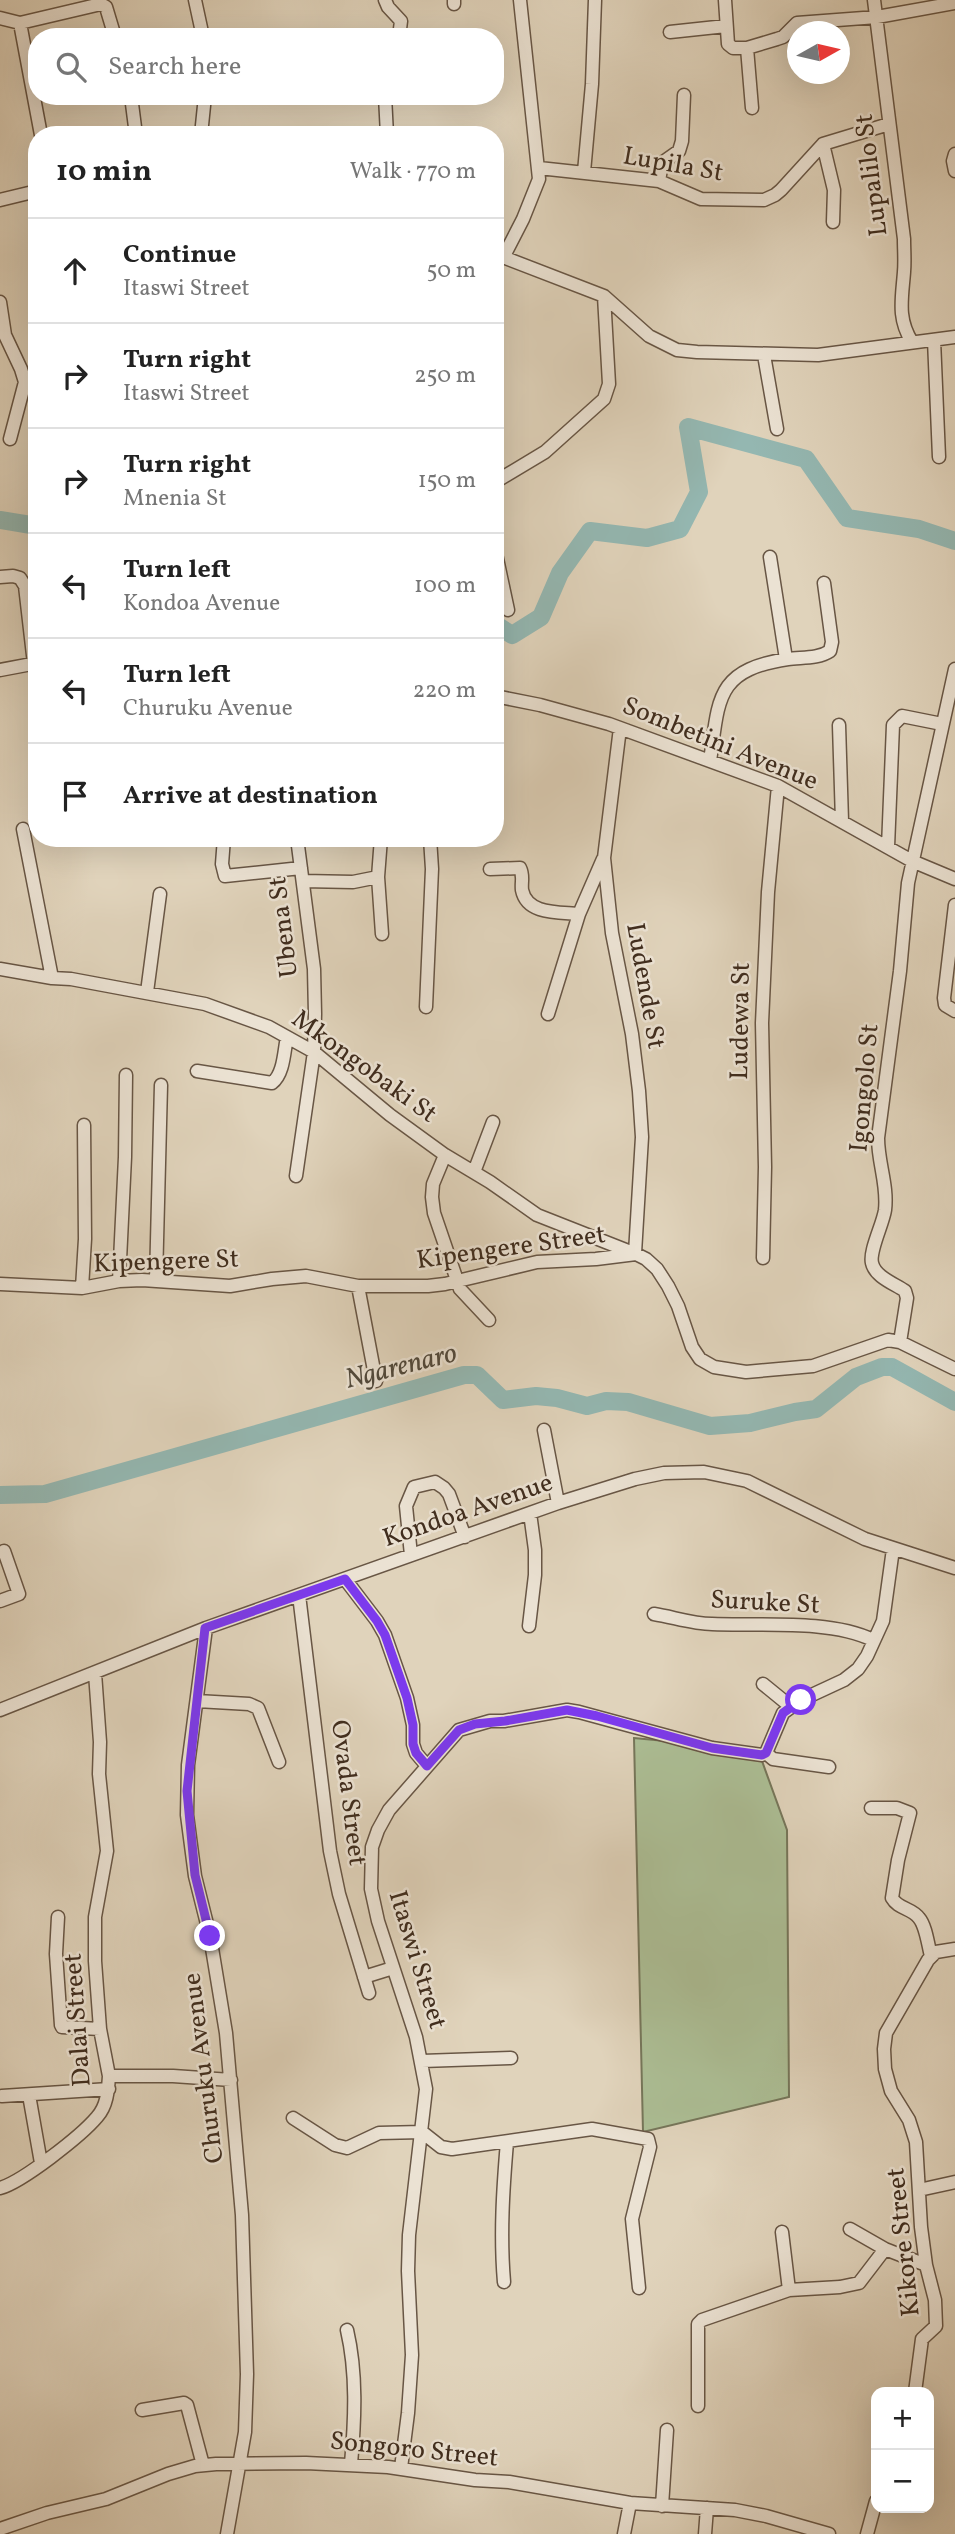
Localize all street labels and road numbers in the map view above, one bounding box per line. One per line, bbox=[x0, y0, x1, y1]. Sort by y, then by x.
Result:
street label: Lupalilo St bbox=[847, 112, 897, 238]
street label: Lupila St bbox=[620, 138, 726, 192]
street label: Sombetini Avenue bbox=[617, 688, 823, 800]
street label: Ubena St bbox=[260, 875, 308, 979]
street label: Ludende St bbox=[616, 920, 674, 1052]
street label: Ludewa St bbox=[722, 962, 760, 1080]
street label: Mkongobaki St bbox=[284, 1002, 444, 1132]
street label: Igongolo St bbox=[841, 1022, 889, 1154]
street label: Kipengere Street bbox=[414, 1217, 608, 1279]
street label: Kipengere St bbox=[93, 1241, 239, 1283]
street label: Kondoa Avenue bbox=[378, 1465, 558, 1557]
street label: Suruke St bbox=[709, 1582, 821, 1624]
street label: Ovada Street bbox=[321, 1718, 375, 1868]
street label: Itaswi Street bbox=[379, 1886, 455, 2034]
street label: Dalai Street bbox=[55, 1952, 101, 2088]
street label: Churuku Avenue bbox=[174, 1971, 234, 2165]
street label: Kikore Street bbox=[878, 2166, 930, 2318]
street label: Songoro Street bbox=[328, 2423, 500, 2477]

